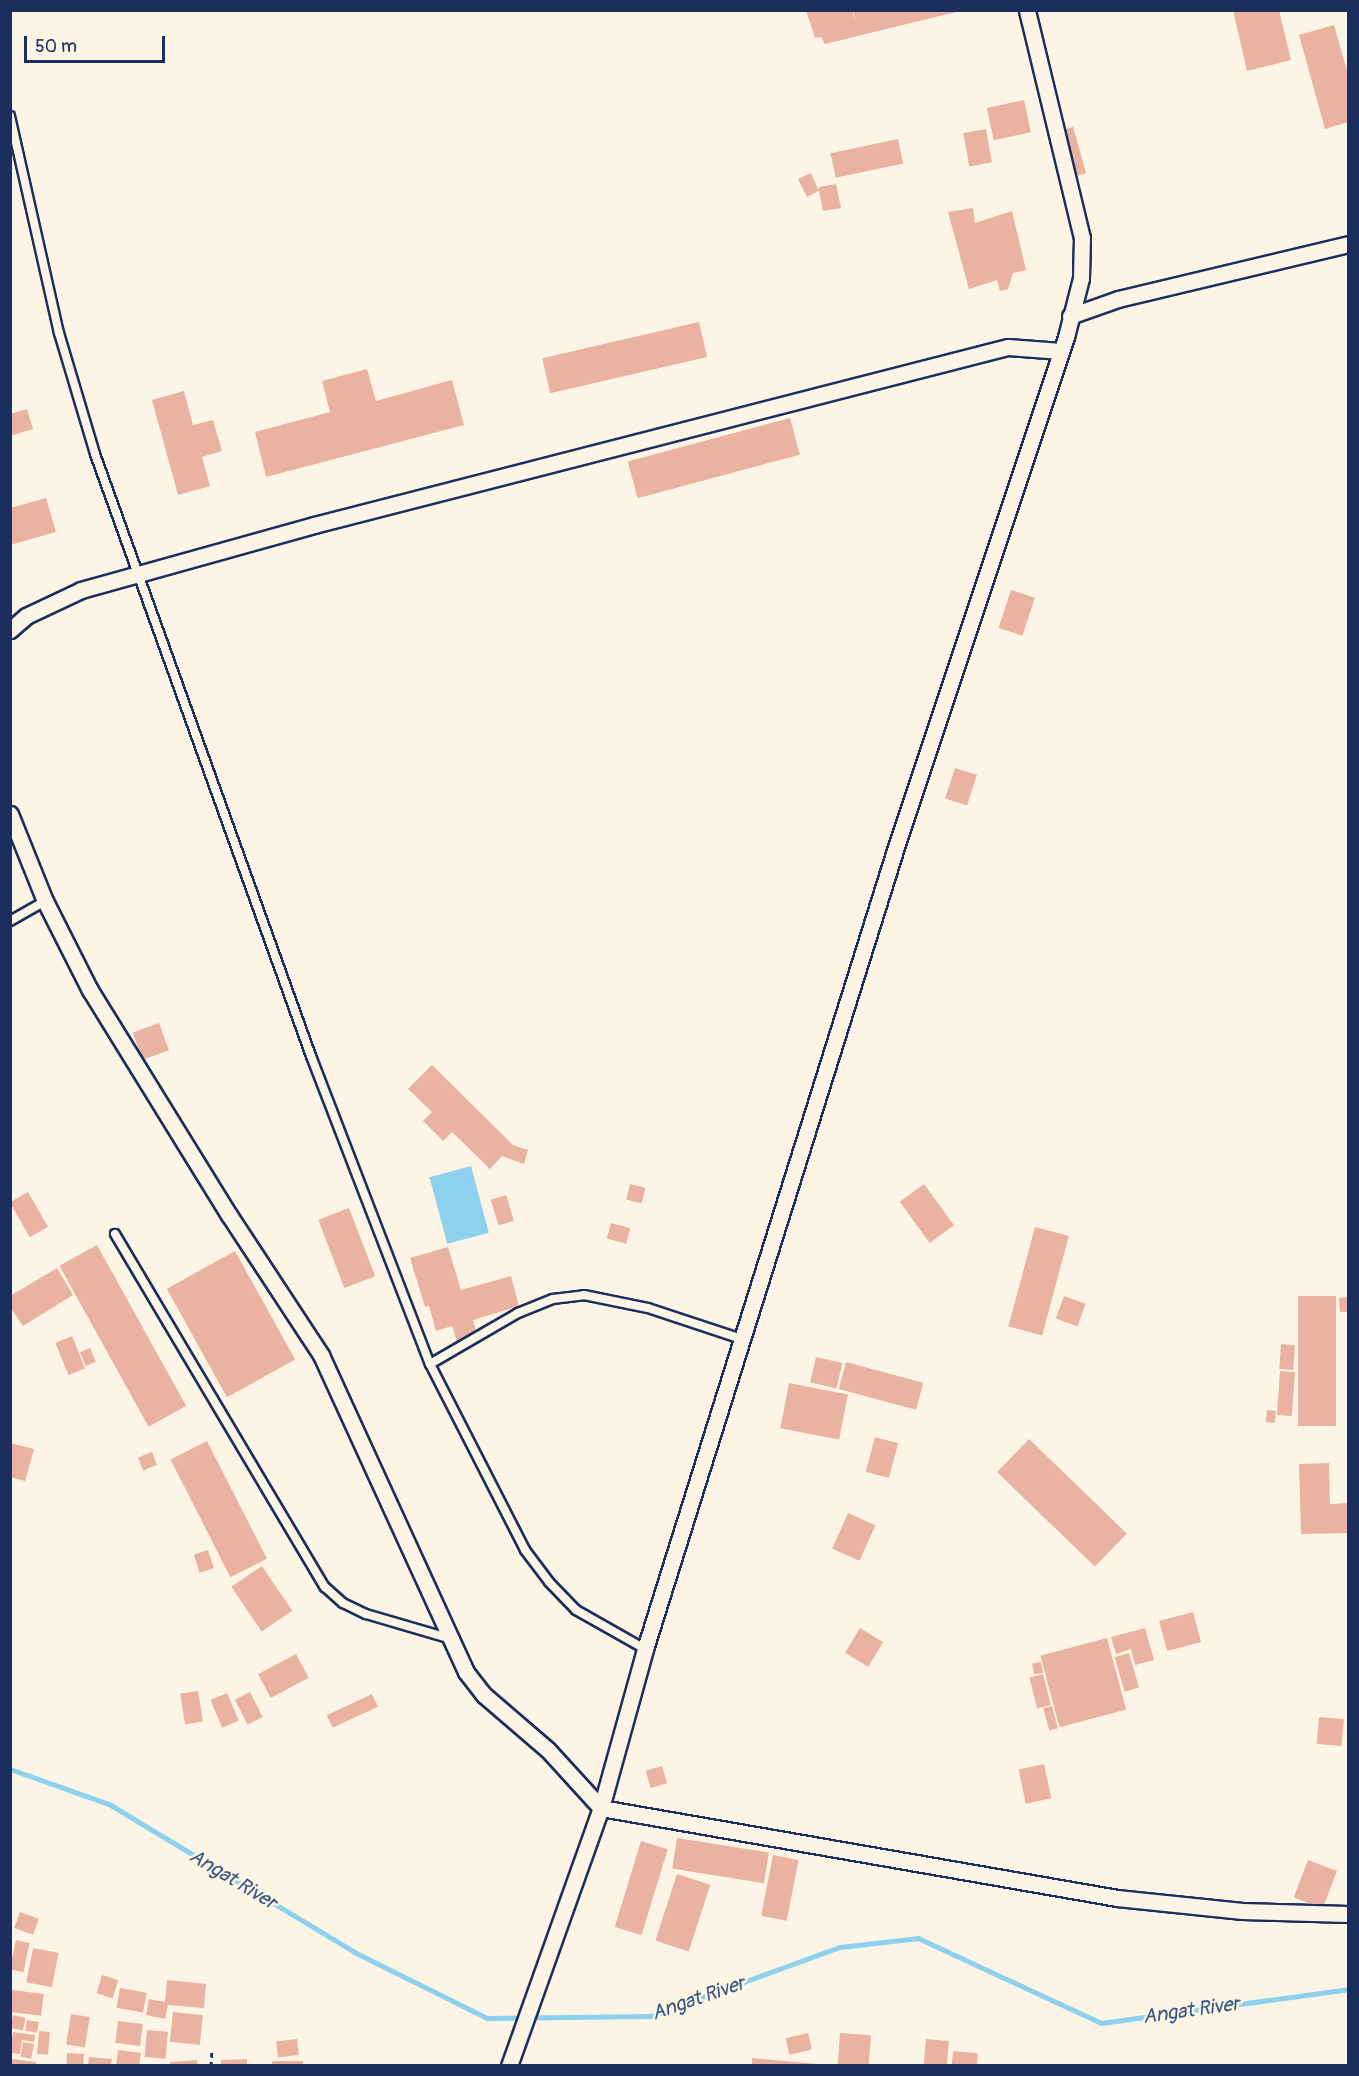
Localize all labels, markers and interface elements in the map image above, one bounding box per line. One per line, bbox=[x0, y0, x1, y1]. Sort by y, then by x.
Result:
scale bar bbox=[27, 24, 168, 62]
text: 50 m bbox=[35, 35, 77, 58]
water label: Angat River bbox=[185, 1844, 281, 1914]
water label: Angat River bbox=[648, 1971, 748, 2025]
water label: Angat River bbox=[1141, 1991, 1241, 2029]

